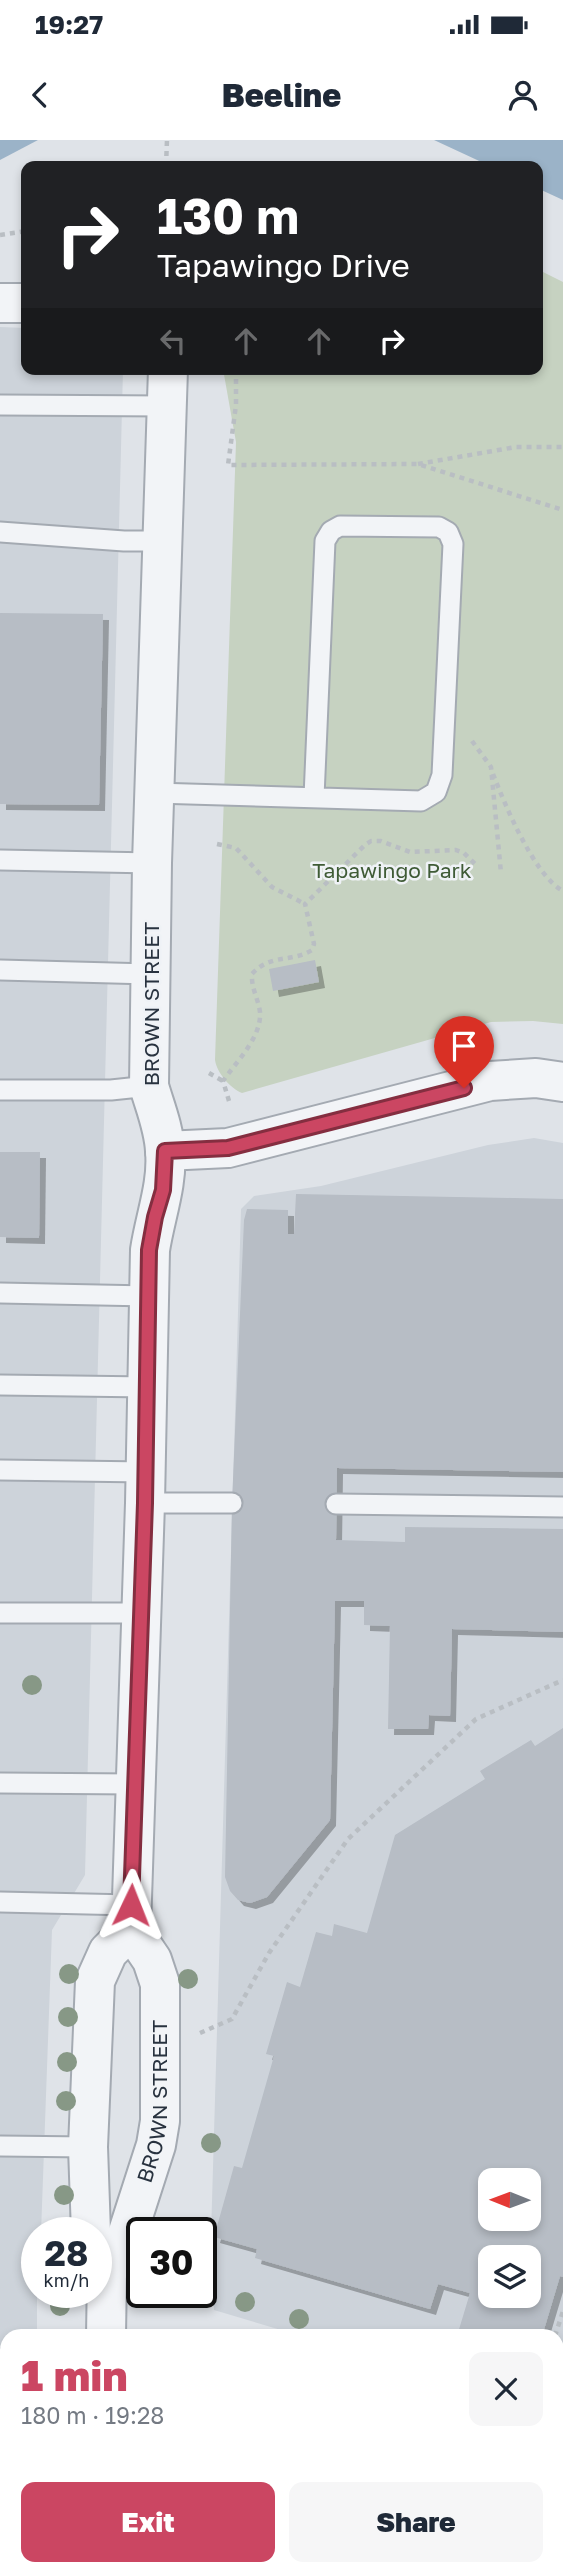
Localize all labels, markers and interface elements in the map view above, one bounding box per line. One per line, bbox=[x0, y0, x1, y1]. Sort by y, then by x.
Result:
text: 19:27 bbox=[35, 9, 103, 40]
icon: back bbox=[21, 76, 59, 114]
text: Beeline bbox=[222, 76, 341, 114]
icon: person bbox=[504, 76, 542, 114]
text: 130 m bbox=[157, 186, 299, 245]
icon: right bbox=[42, 189, 133, 280]
text: Tapawingo Drive bbox=[157, 246, 410, 284]
icon: left bbox=[154, 322, 192, 360]
icon: ahead bbox=[227, 322, 265, 360]
icon: ahead bbox=[300, 322, 338, 360]
icon: right bbox=[373, 322, 411, 360]
park label: Tapawingo Park bbox=[312, 857, 472, 883]
street label: BROWN STREET bbox=[138, 922, 164, 1086]
pin bbox=[434, 1016, 494, 1088]
icon: arrive bbox=[445, 1027, 483, 1065]
position arrow bbox=[94, 1868, 168, 1942]
street label: BROWN STREET bbox=[131, 2020, 172, 2186]
north arrow bbox=[478, 2168, 541, 2231]
map controls bbox=[478, 2168, 541, 2308]
speed limit sign: 30 bbox=[126, 2217, 217, 2308]
text: 28 bbox=[45, 2232, 88, 2274]
button: layers bbox=[478, 2245, 541, 2308]
text: km/h bbox=[44, 2269, 89, 2291]
text: 1 min bbox=[21, 2350, 128, 2400]
button: close bbox=[469, 2352, 543, 2426]
text: 180 m · 19:28 bbox=[21, 2401, 164, 2429]
button: Exit bbox=[21, 2482, 275, 2562]
button: Share bbox=[289, 2482, 543, 2562]

